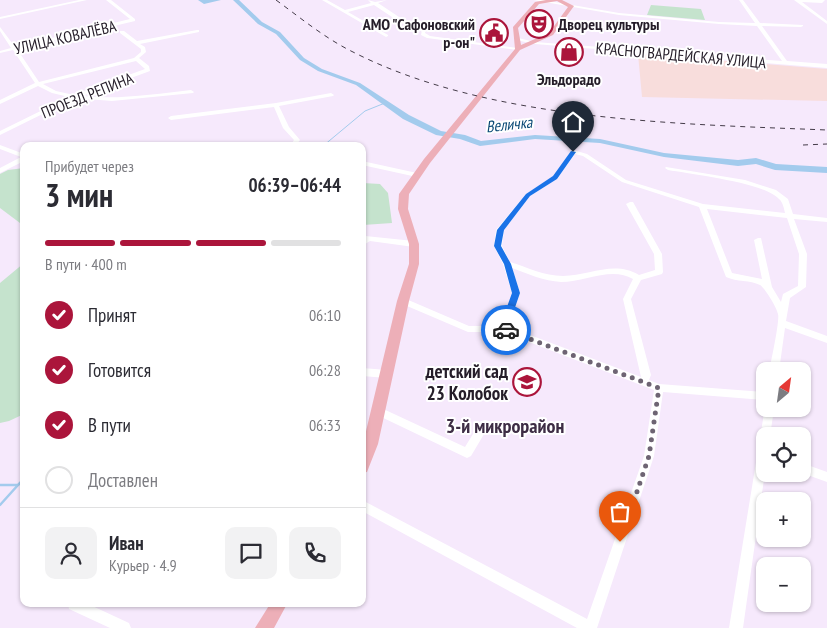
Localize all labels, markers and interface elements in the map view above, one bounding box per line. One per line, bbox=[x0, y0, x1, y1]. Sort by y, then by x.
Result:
theatre icon: Дворец культуры bbox=[524, 9, 554, 39]
place label: АМО "Сафоновский р-он" bbox=[362, 14, 475, 52]
place label: Дворец культуры bbox=[558, 14, 659, 34]
street label: УЛИЦА КОВАЛЁВА bbox=[12, 15, 119, 58]
public building icon: АМО "Сафоновский р-он" bbox=[479, 18, 509, 48]
shop icon: Эльдорадо bbox=[554, 37, 584, 67]
street label: КРАСНОГВАРДЕЙСКАЯ УЛИЦА bbox=[595, 38, 767, 72]
street label: ПРОЕЗД РЕПИНА bbox=[38, 67, 136, 123]
place label: Эльдорадо bbox=[537, 69, 601, 89]
pin bbox=[552, 101, 594, 152]
icon: home bbox=[559, 108, 587, 136]
water label: Величка bbox=[485, 111, 535, 136]
text: Прибудет через bbox=[45, 156, 134, 176]
text: 06:39–06:44 bbox=[248, 173, 341, 197]
text: 3 мин bbox=[45, 174, 113, 216]
text: В пути · 400 m bbox=[45, 254, 127, 274]
icon: check bbox=[45, 301, 73, 329]
text: Принят bbox=[88, 303, 136, 327]
text: 06:10 bbox=[309, 305, 341, 325]
courier bbox=[481, 305, 531, 355]
icon: car bbox=[492, 316, 520, 344]
icon: check bbox=[45, 356, 73, 384]
text: Готовится bbox=[88, 358, 151, 382]
place label: детский сад 23 Колобок bbox=[424, 359, 508, 405]
text: 06:28 bbox=[309, 360, 341, 380]
north arrow bbox=[756, 362, 811, 418]
map controls bbox=[756, 362, 811, 612]
school or university icon: детский сад 23 Колобок bbox=[512, 367, 542, 397]
icon: check bbox=[45, 411, 73, 439]
text: В пути bbox=[88, 413, 131, 437]
district label: 3-й микрорайон bbox=[446, 413, 564, 439]
text: 06:33 bbox=[309, 415, 341, 435]
button: locate bbox=[756, 427, 811, 482]
text: Доставлен bbox=[88, 468, 158, 492]
pin bbox=[599, 491, 641, 542]
button: + bbox=[756, 492, 811, 547]
icon: bag bbox=[606, 498, 634, 526]
button: person bbox=[45, 527, 97, 579]
button: chat bbox=[225, 527, 277, 579]
button: phone bbox=[289, 527, 341, 579]
text: Иван bbox=[109, 531, 144, 555]
text: Курьер · 4.9 bbox=[109, 555, 177, 575]
button: − bbox=[756, 557, 811, 612]

